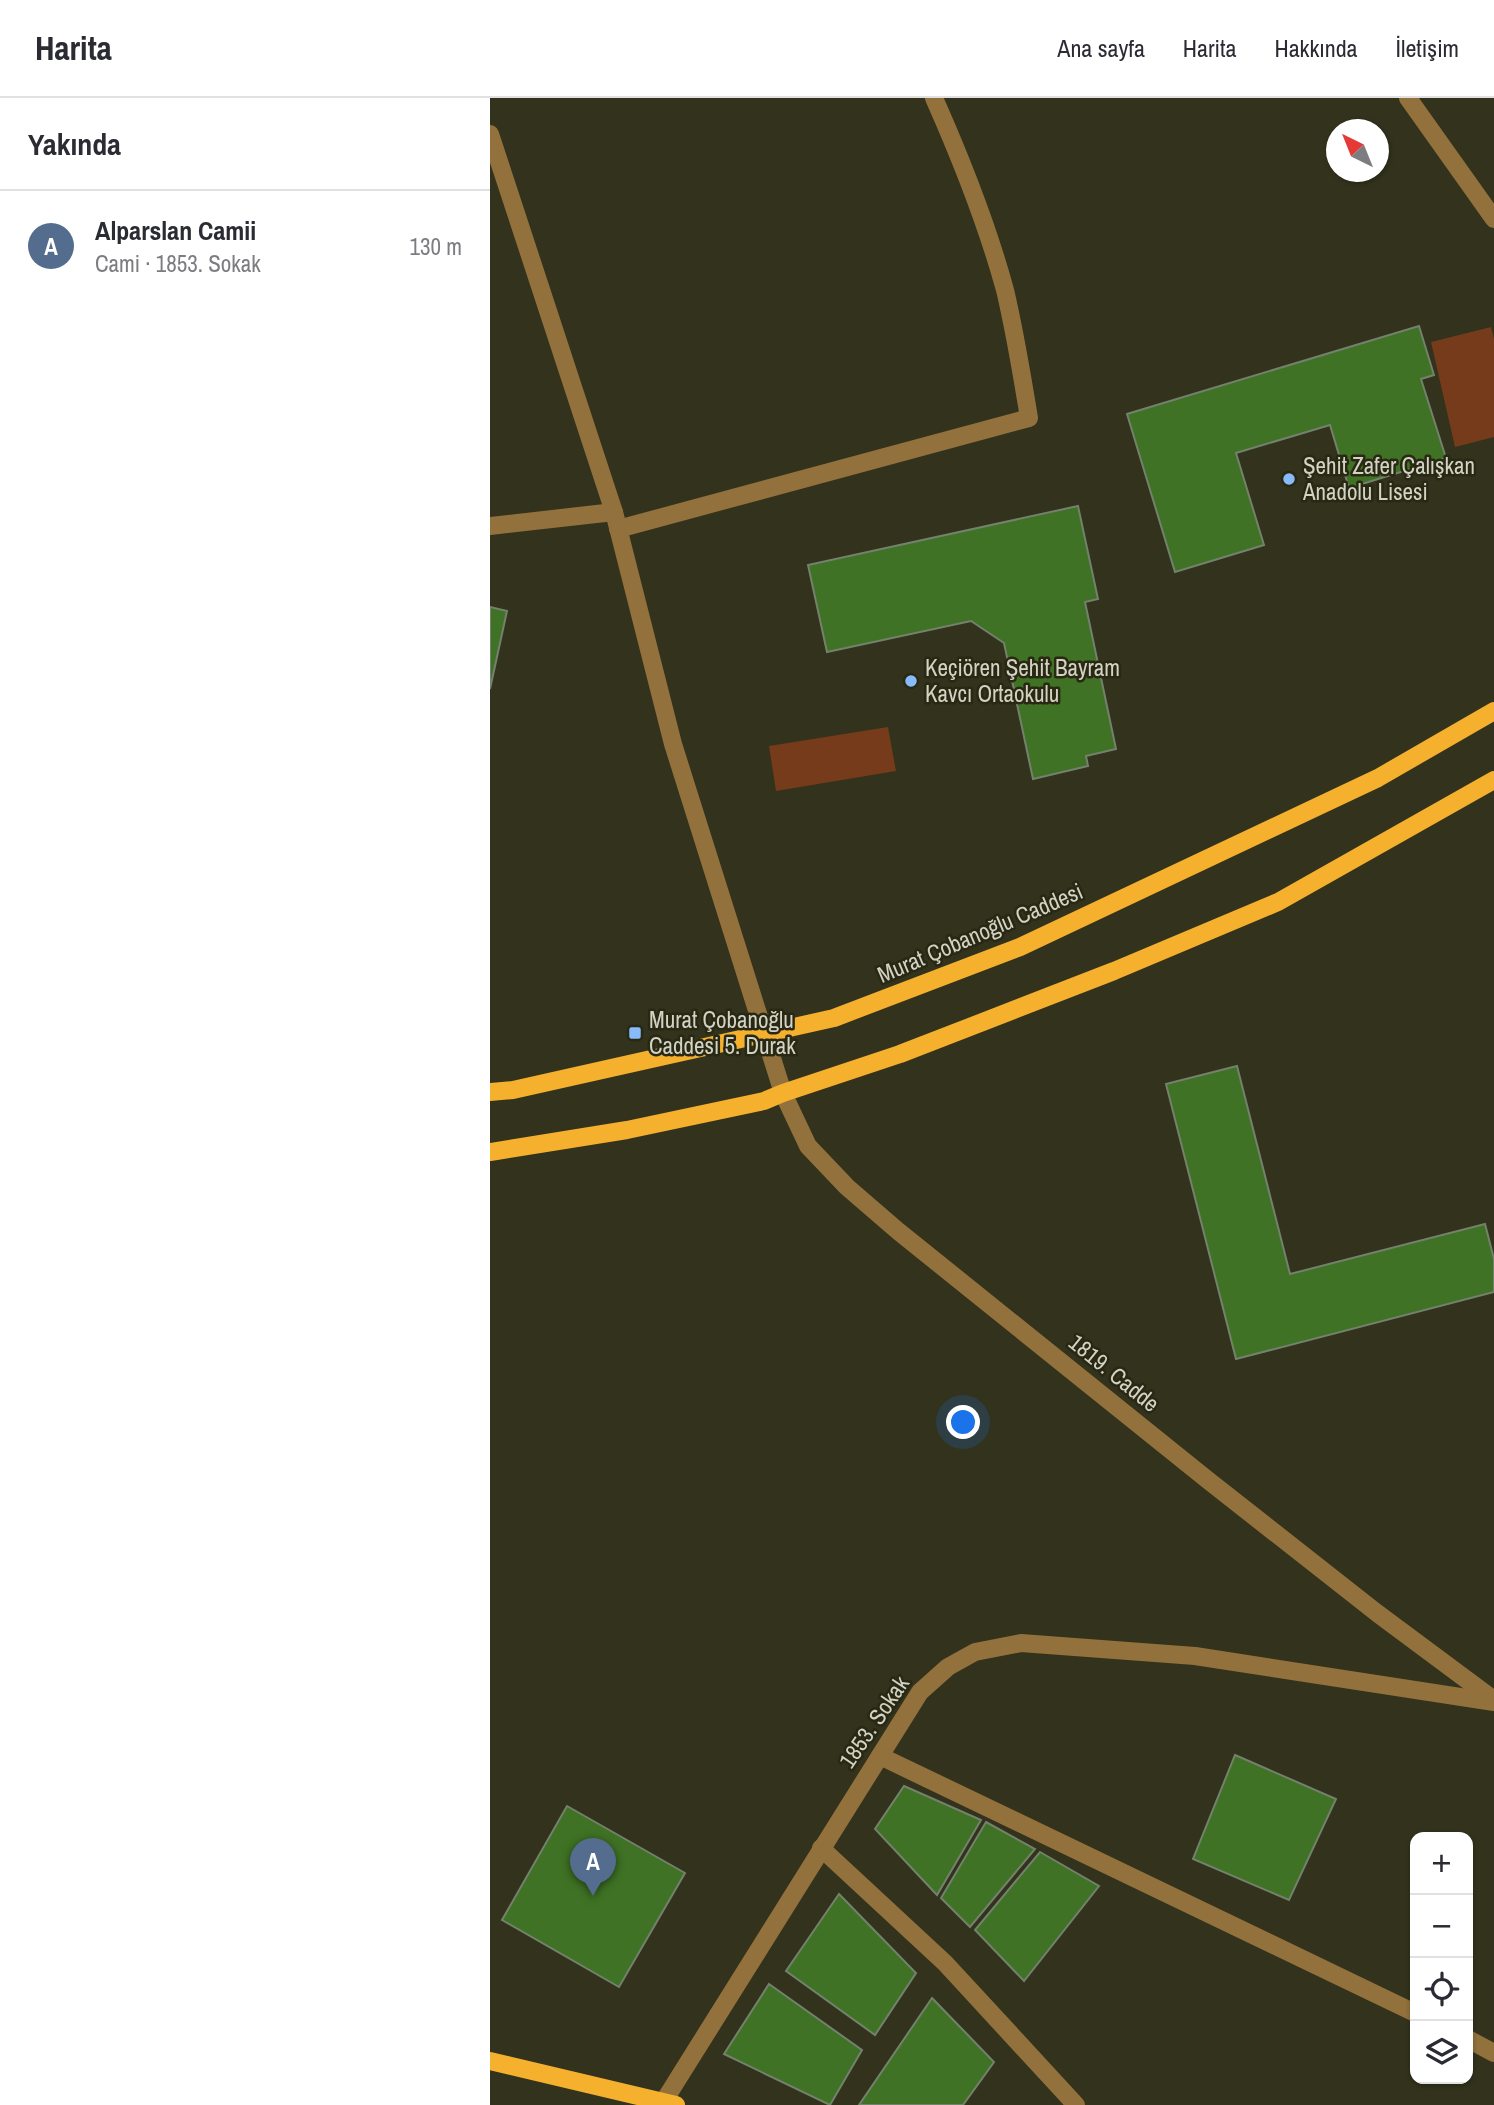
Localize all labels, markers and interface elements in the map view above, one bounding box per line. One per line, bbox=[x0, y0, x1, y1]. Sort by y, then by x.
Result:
text: Harita bbox=[35, 26, 112, 70]
text: Ana sayfa bbox=[1057, 32, 1145, 64]
text: Harita bbox=[1183, 32, 1236, 64]
text: Hakkında bbox=[1274, 32, 1358, 64]
text: İletişim bbox=[1396, 32, 1459, 64]
north arrow bbox=[1326, 119, 1389, 182]
text: Yakında bbox=[28, 124, 121, 164]
text: Alparslan Camii bbox=[95, 213, 256, 248]
text: A bbox=[44, 231, 58, 262]
text: 130 m bbox=[410, 231, 462, 262]
text: Cami · 1853. Sokak bbox=[95, 248, 261, 279]
place label: Şehit Zafer Çalışkan Anadolu Lisesi bbox=[1302, 450, 1475, 507]
marker: Şehit Zafer Çalışkan Anadolu Lisesi bbox=[1281, 471, 1297, 487]
place label: Keçiören Şehit Bayram Kavcı Ortaokulu bbox=[925, 652, 1120, 709]
marker: Keçiören Şehit Bayram Kavcı Ortaokulu bbox=[903, 673, 919, 689]
street label: Murat Çobanoğlu Caddesi bbox=[872, 875, 1087, 990]
place label: Murat Çobanoğlu Caddesi 5. Durak bbox=[649, 1004, 796, 1061]
marker: Murat Çobanoğlu Caddesi 5. Durak bbox=[627, 1025, 643, 1041]
street label: 1819. Cadde bbox=[1063, 1327, 1166, 1419]
your location bbox=[946, 1405, 980, 1439]
street label: 1853. Sokak bbox=[831, 1669, 916, 1774]
map controls bbox=[1410, 1832, 1473, 2084]
button: + bbox=[1410, 1832, 1473, 1895]
pin: A bbox=[570, 1838, 616, 1896]
button: − bbox=[1410, 1895, 1473, 1958]
button: locate bbox=[1410, 1958, 1473, 2021]
button: layers bbox=[1410, 2021, 1473, 2084]

